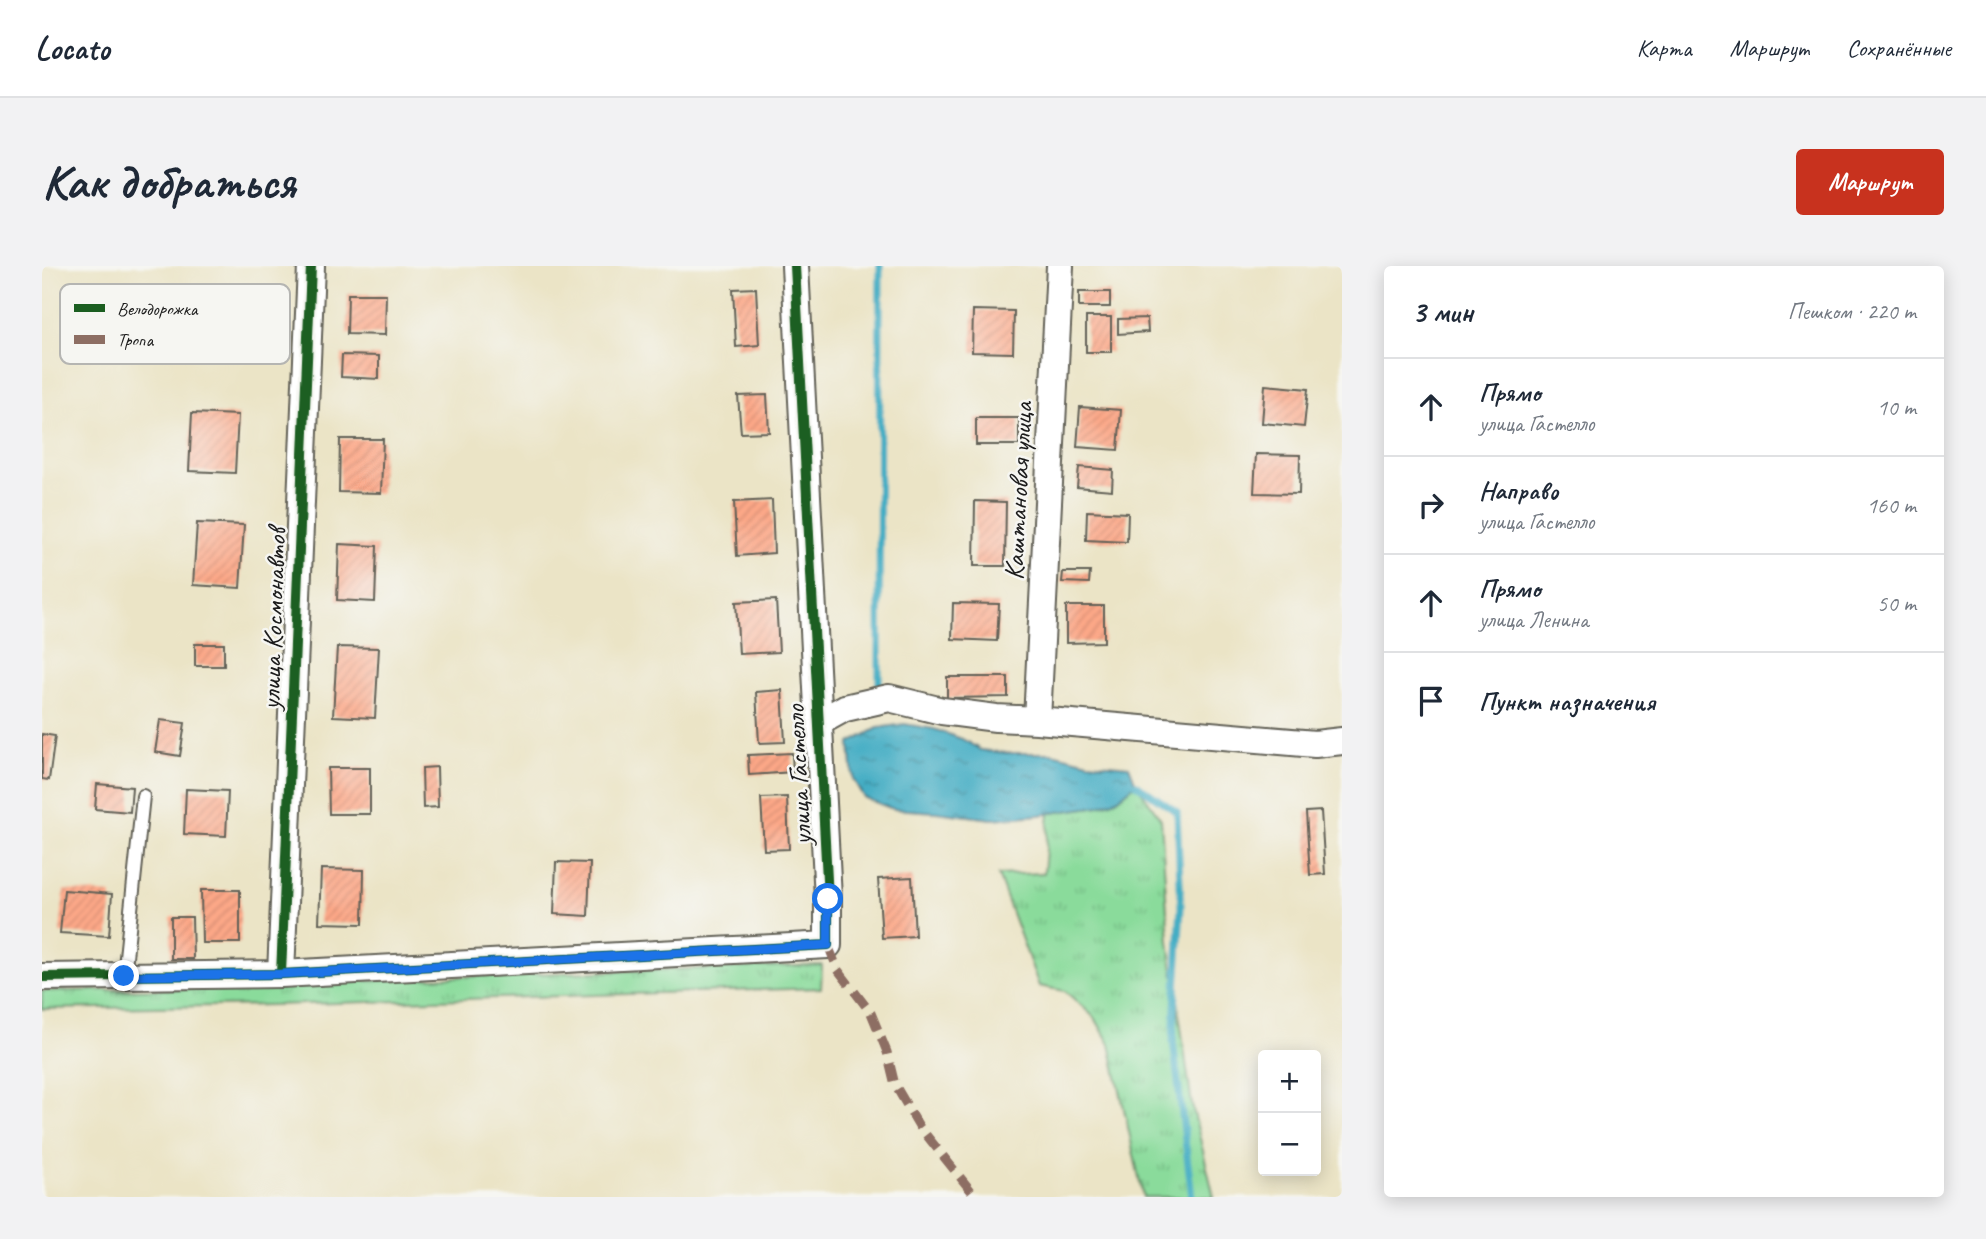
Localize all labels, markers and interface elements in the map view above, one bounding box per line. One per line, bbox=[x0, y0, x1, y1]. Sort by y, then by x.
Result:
text: Locato bbox=[35, 27, 109, 69]
text: Карта bbox=[1637, 33, 1692, 63]
text: Маршрут bbox=[1730, 33, 1809, 63]
text: Сохранённые bbox=[1847, 33, 1951, 63]
button: Маршрут bbox=[1796, 149, 1944, 215]
text: Как добраться bbox=[42, 151, 295, 213]
legend bbox=[60, 284, 290, 364]
text: 3 мин bbox=[1412, 293, 1473, 331]
text: Велодорожка bbox=[117, 297, 199, 321]
text: Пешком · 220 m bbox=[1788, 297, 1916, 326]
text: Тропа bbox=[117, 328, 154, 352]
text: Прямо bbox=[1479, 376, 1541, 409]
icon: ahead bbox=[1412, 388, 1450, 426]
text: 10 m bbox=[1877, 393, 1916, 422]
street label: Каштановая улица bbox=[996, 399, 1040, 581]
text: улица Гастелло bbox=[1479, 409, 1594, 438]
text: Направо bbox=[1479, 474, 1558, 507]
icon: right bbox=[1412, 486, 1450, 524]
text: 160 m bbox=[1867, 491, 1916, 520]
text: улица Гастелло bbox=[1479, 507, 1594, 536]
street label: улица Космонавтов bbox=[252, 523, 294, 713]
text: Прямо bbox=[1479, 572, 1541, 605]
icon: ahead bbox=[1412, 584, 1450, 622]
text: 50 m bbox=[1877, 589, 1916, 618]
text: улица Ленина bbox=[1479, 605, 1588, 634]
icon: arrive bbox=[1412, 682, 1450, 720]
text: Пункт назначения bbox=[1479, 685, 1655, 718]
street label: улица Гастелло bbox=[777, 702, 819, 848]
route start bbox=[812, 883, 843, 914]
route end bbox=[108, 960, 139, 991]
map controls bbox=[1258, 1050, 1321, 1176]
button: + bbox=[1258, 1050, 1321, 1113]
button: − bbox=[1258, 1113, 1321, 1176]

